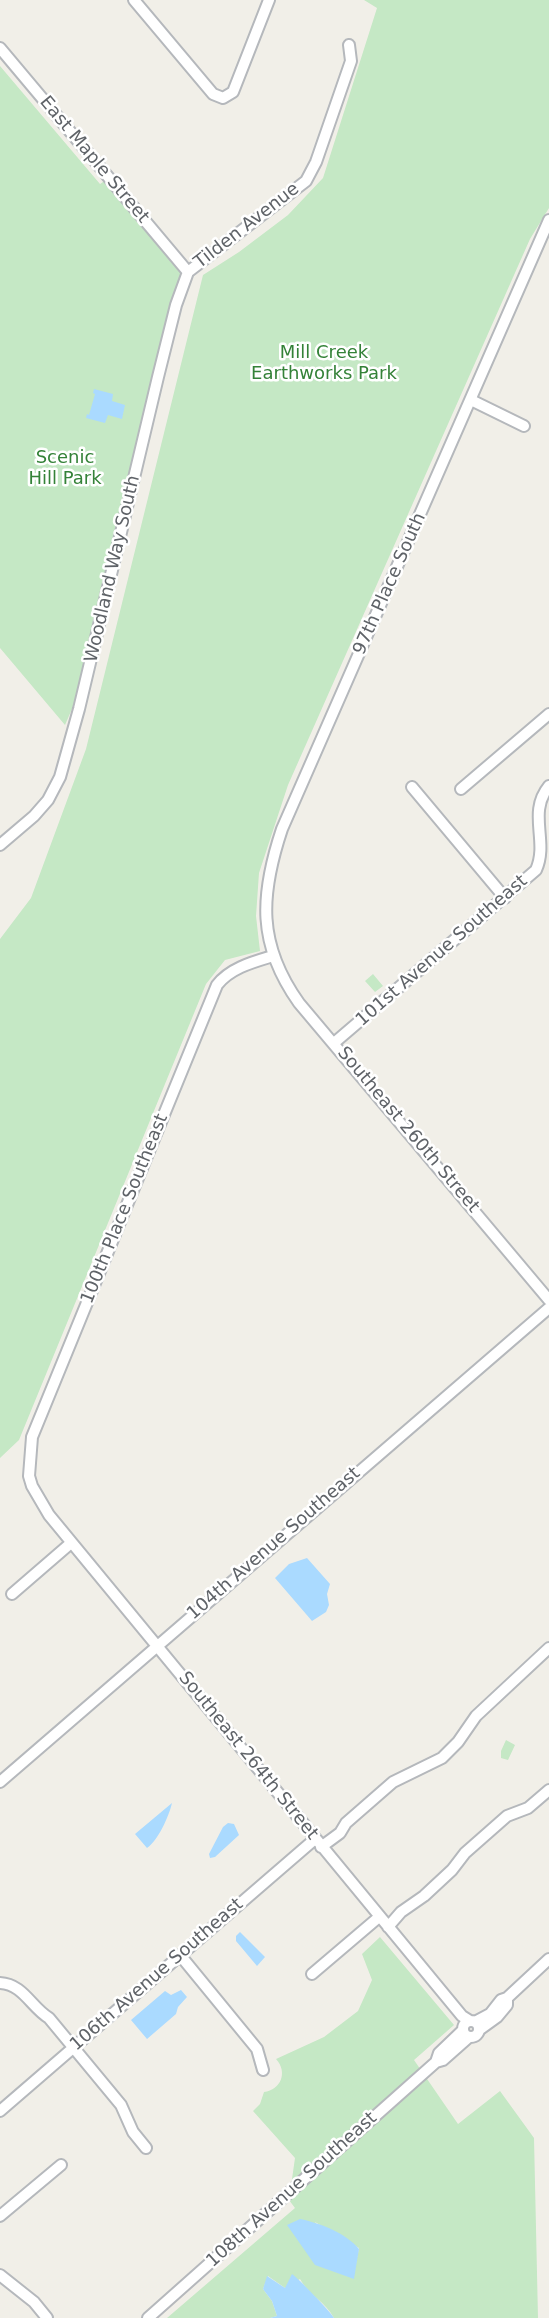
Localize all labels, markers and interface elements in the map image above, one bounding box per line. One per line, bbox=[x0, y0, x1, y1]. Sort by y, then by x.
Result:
street label: East Maple Street bbox=[35, 92, 153, 228]
street label: Tilden Avenue bbox=[190, 178, 304, 274]
park label: Mill Creek Earthworks Park bbox=[251, 342, 397, 385]
park label: Scenic Hill Park bbox=[28, 447, 102, 490]
street label: Woodland Way South bbox=[81, 473, 145, 665]
street label: 97th Place South bbox=[349, 510, 431, 658]
street label: 101st Avenue Southeast bbox=[352, 871, 532, 1031]
street label: Southeast 260th Street bbox=[332, 1043, 484, 1217]
street label: 100th Place Southeast bbox=[77, 1111, 173, 1307]
street label: 104th Avenue Southeast bbox=[183, 1463, 365, 1625]
street label: Southeast 264th Street bbox=[174, 1668, 322, 1844]
street label: 106th Avenue Southeast bbox=[66, 1894, 248, 2056]
street label: 108th Avenue Southeast bbox=[202, 2108, 382, 2272]

